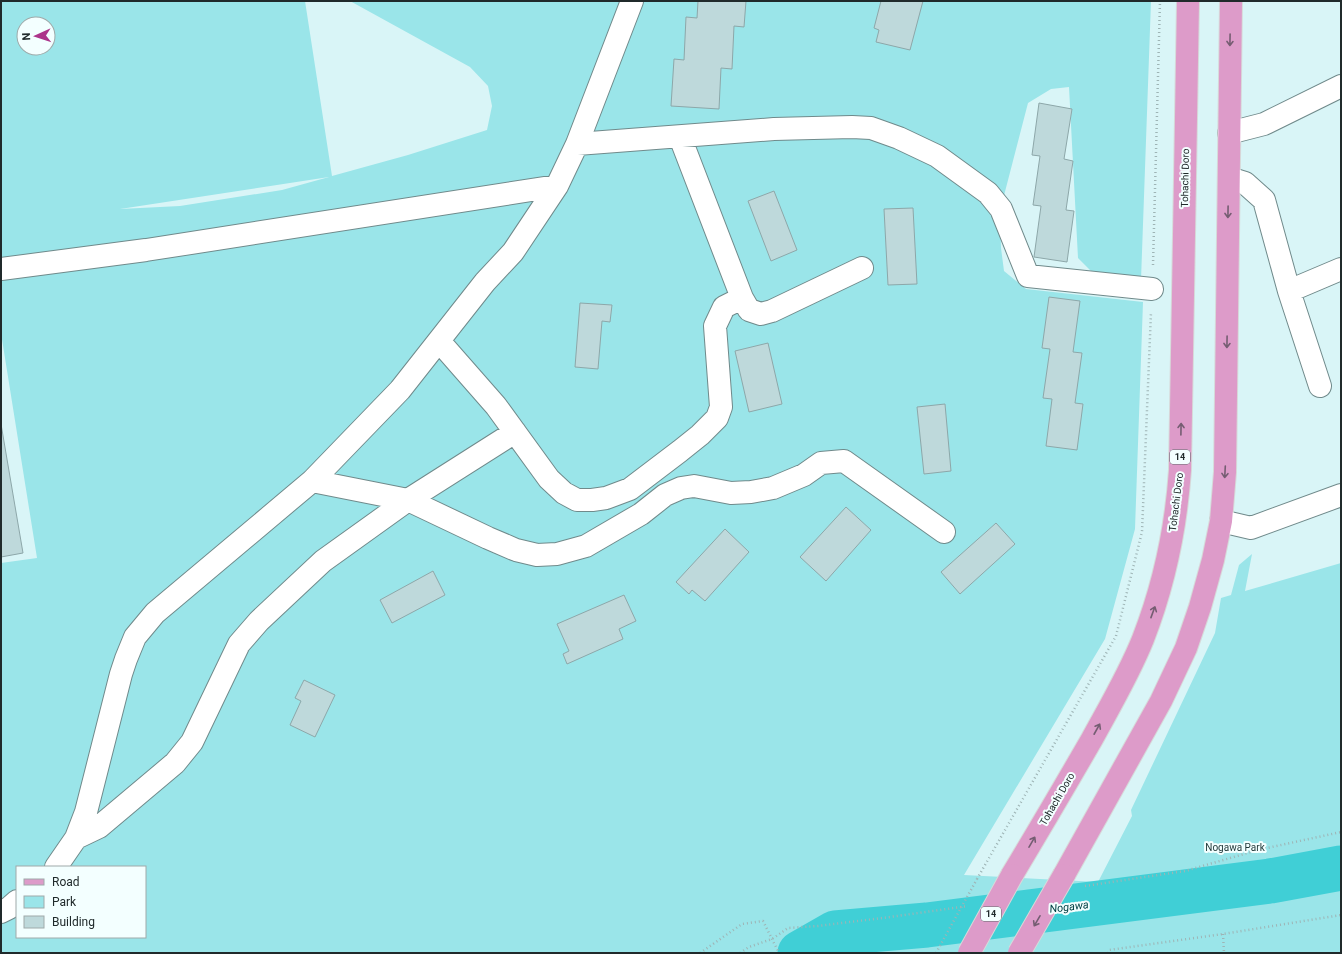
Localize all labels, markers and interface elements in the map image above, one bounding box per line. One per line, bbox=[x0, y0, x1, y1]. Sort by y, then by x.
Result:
north arrow bbox=[16, 16, 56, 56]
text: N bbox=[20, 32, 33, 41]
one-way arrow bbox=[1226, 33, 1234, 46]
street label: Tohachi Doro bbox=[1179, 148, 1191, 208]
one-way arrow bbox=[1224, 205, 1232, 218]
one-way arrow bbox=[1223, 335, 1230, 348]
one-way arrow bbox=[1177, 423, 1185, 436]
road number: 14 bbox=[1170, 450, 1190, 464]
one-way arrow bbox=[1221, 465, 1228, 478]
street label: Tohachi Doro bbox=[1167, 472, 1185, 532]
one-way arrow bbox=[1149, 606, 1157, 618]
one-way arrow bbox=[1094, 723, 1101, 735]
street label: Tohachi Doro bbox=[1037, 770, 1077, 827]
one-way arrow bbox=[1029, 836, 1037, 848]
park label: Nogawa Park bbox=[1205, 842, 1266, 853]
legend bbox=[16, 866, 146, 938]
text: Road bbox=[52, 875, 80, 889]
text: Park bbox=[52, 895, 77, 909]
water label: Nogawa bbox=[1049, 898, 1089, 916]
road number: 14 bbox=[981, 907, 1001, 921]
text: Building bbox=[52, 915, 95, 929]
one-way arrow bbox=[1033, 915, 1041, 927]

